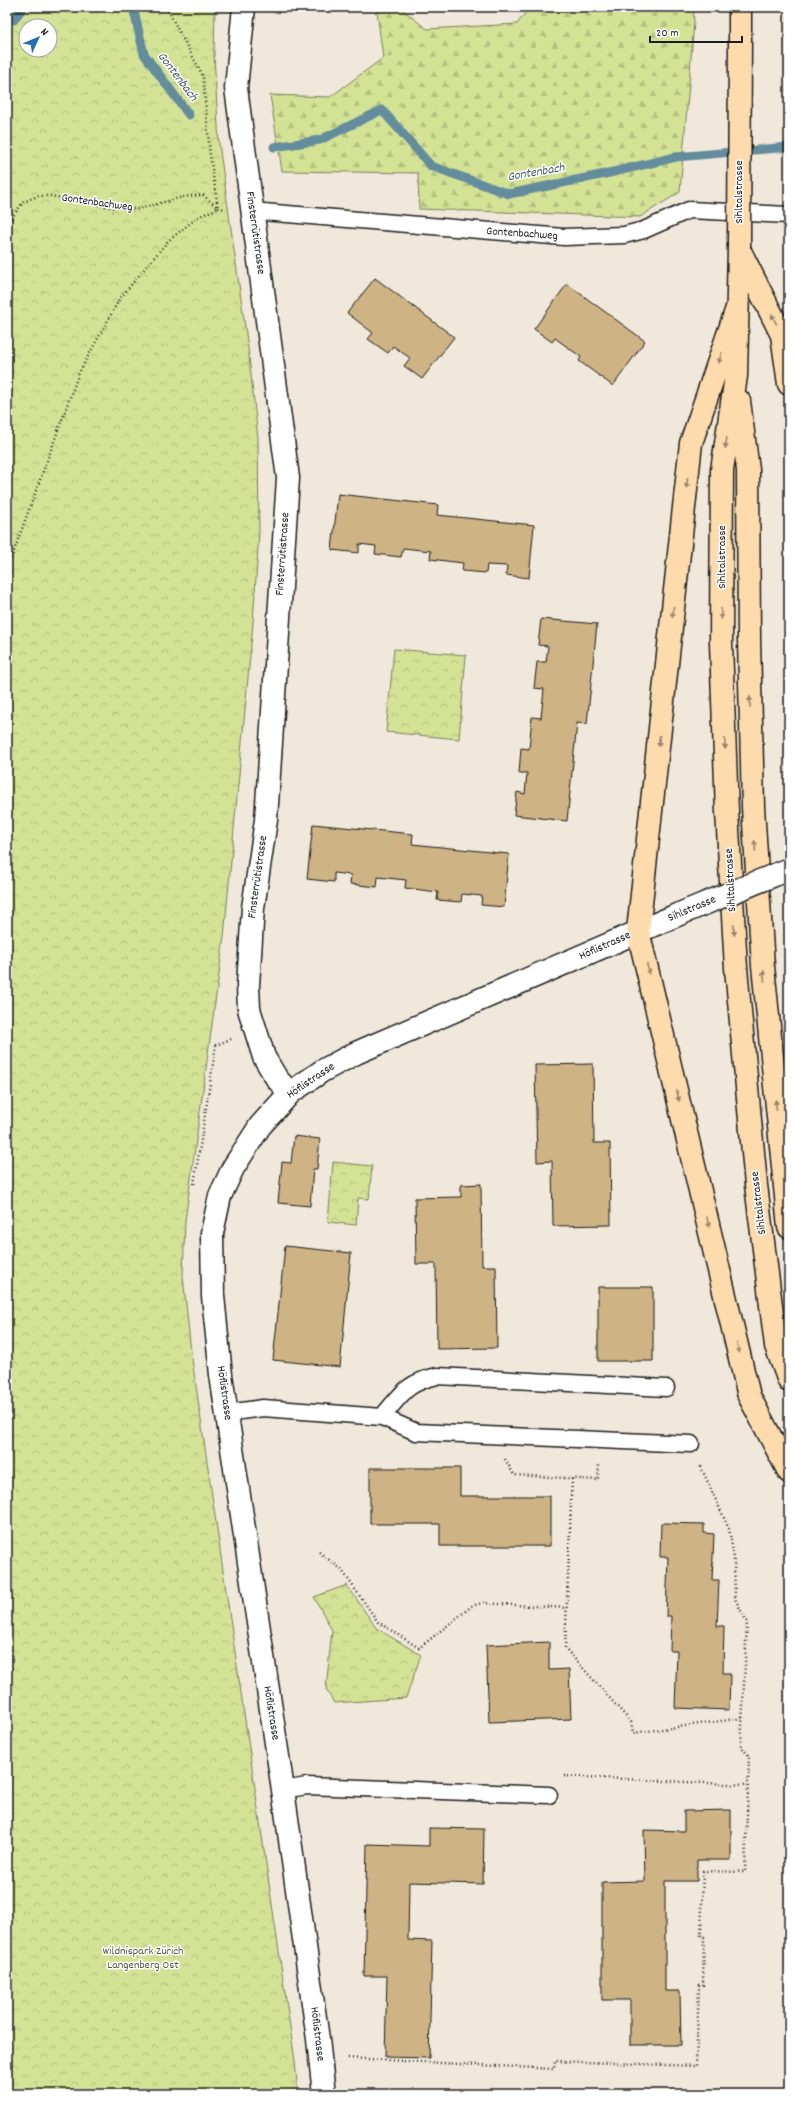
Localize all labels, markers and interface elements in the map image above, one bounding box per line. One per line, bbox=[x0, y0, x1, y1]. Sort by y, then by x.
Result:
north arrow bbox=[18, 18, 58, 58]
scale bar bbox=[650, 18, 742, 44]
text: N bbox=[36, 25, 52, 40]
text: 20 m bbox=[656, 25, 679, 42]
water label: Gontenbach bbox=[152, 48, 203, 107]
water label: Gontenbach bbox=[506, 158, 567, 187]
street label: Sihltalstrasse bbox=[731, 160, 748, 224]
street label: Gontenbachweg bbox=[60, 190, 134, 216]
street label: Finsterrütistrasse bbox=[241, 190, 269, 276]
street label: Gontenbachweg bbox=[486, 223, 558, 245]
one-way arrow bbox=[771, 313, 777, 325]
one-way arrow bbox=[717, 352, 723, 364]
one-way arrow bbox=[723, 437, 729, 449]
one-way arrow bbox=[683, 477, 690, 489]
street label: Finsterrütistrasse bbox=[272, 512, 294, 596]
street label: Sihltalstrasse bbox=[714, 525, 731, 589]
one-way arrow bbox=[670, 606, 676, 618]
one-way arrow bbox=[718, 608, 724, 621]
one-way arrow bbox=[747, 695, 753, 708]
one-way arrow bbox=[656, 735, 662, 747]
one-way arrow bbox=[722, 738, 728, 751]
street label: Finsterrütistrasse bbox=[244, 834, 272, 920]
one-way arrow bbox=[752, 840, 759, 852]
street label: Sihltalstrasse bbox=[721, 848, 741, 912]
street label: Sihlstrasse bbox=[665, 891, 719, 927]
one-way arrow bbox=[731, 924, 738, 936]
street label: Höflistrasse bbox=[577, 927, 633, 965]
one-way arrow bbox=[645, 963, 651, 975]
one-way arrow bbox=[760, 969, 767, 982]
street label: Höflistrasse bbox=[284, 1059, 338, 1103]
one-way arrow bbox=[675, 1089, 681, 1102]
one-way arrow bbox=[773, 1099, 779, 1111]
street label: Sihltalstrasse bbox=[747, 1170, 771, 1236]
one-way arrow bbox=[705, 1216, 711, 1228]
one-way arrow bbox=[735, 1343, 741, 1355]
street label: Höflistrasse bbox=[212, 1365, 236, 1421]
street label: Höflistrasse bbox=[258, 1685, 284, 1741]
park label: Wildnispark Zürich Langenberg Ost bbox=[102, 1943, 184, 1974]
street label: Höflistrasse bbox=[305, 2006, 329, 2062]

